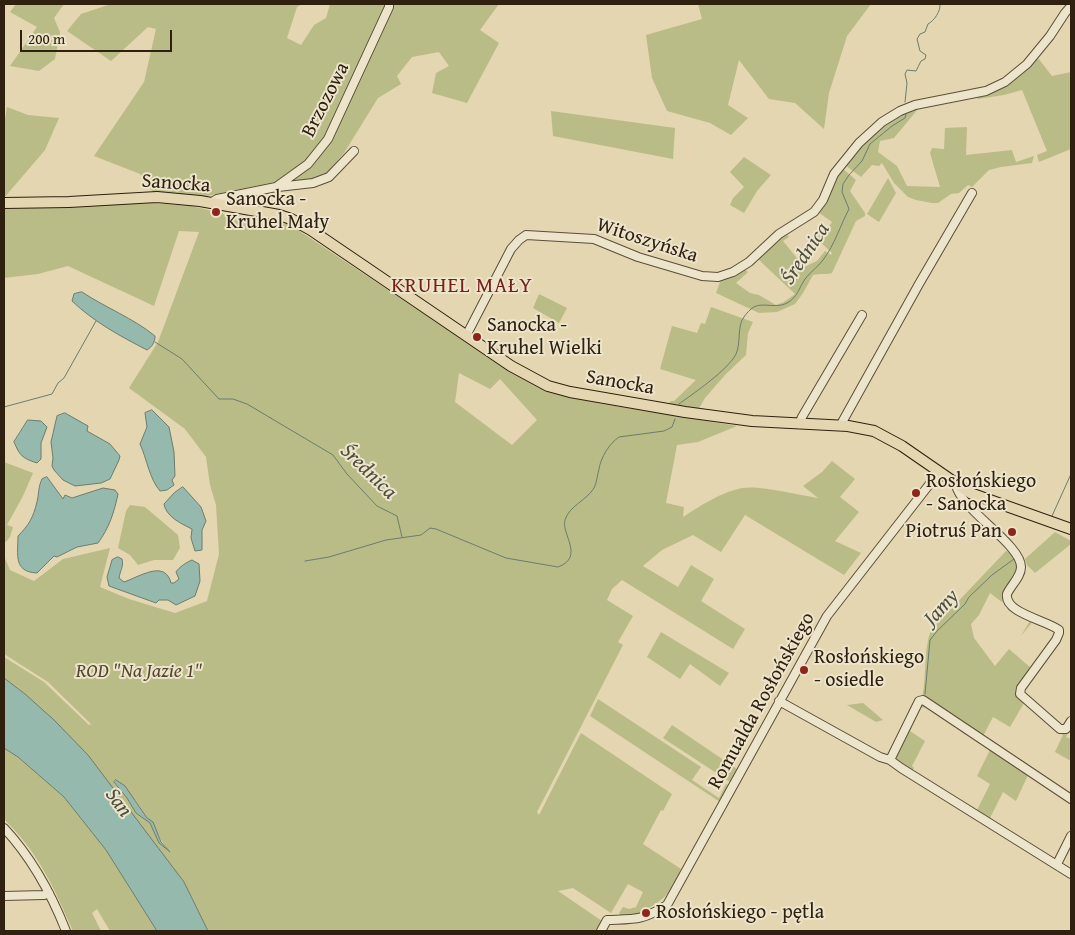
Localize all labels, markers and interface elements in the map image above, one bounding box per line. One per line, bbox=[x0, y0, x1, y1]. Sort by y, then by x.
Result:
scale bar bbox=[22, 20, 175, 52]
text: 200 m bbox=[28, 28, 65, 49]
street label: Brzozowa bbox=[297, 59, 355, 141]
street label: Sanocka bbox=[141, 170, 211, 198]
place label: Sanocka - Kruhel Mały bbox=[226, 188, 329, 235]
marker: Sanocka - Kruhel Mały bbox=[210, 206, 222, 218]
street label: Witoszyńska bbox=[593, 213, 701, 269]
water label: Średnica bbox=[776, 218, 836, 290]
district label: KRUHEL MAŁY bbox=[390, 274, 534, 300]
place label: Sanocka - Kruhel Wielki bbox=[487, 314, 602, 361]
marker: Sanocka - Kruhel Wielki bbox=[471, 331, 483, 343]
street label: Sanocka bbox=[584, 365, 656, 401]
water label: Średnica bbox=[334, 439, 402, 505]
place label: Rosłońskiego - Sanocka bbox=[926, 470, 1036, 517]
marker: Rosłońskiego - Sanocka bbox=[910, 487, 922, 499]
place label: Piotruś Pan bbox=[906, 520, 1002, 544]
marker: Piotruś Pan bbox=[1006, 526, 1018, 538]
water label: Jamy bbox=[919, 585, 965, 631]
street label: Romualda Rosłońskiego bbox=[703, 608, 821, 794]
place label: Rosłońskiego - osiedle bbox=[814, 646, 924, 693]
park label: ROD "Na Jazie 1" bbox=[76, 660, 202, 684]
marker: Rosłońskiego - osiedle bbox=[798, 664, 810, 676]
water label: San bbox=[99, 784, 137, 822]
place label: Rosłońskiego - pętla bbox=[656, 901, 824, 925]
marker: Rosłońskiego - pętla bbox=[640, 907, 652, 919]

